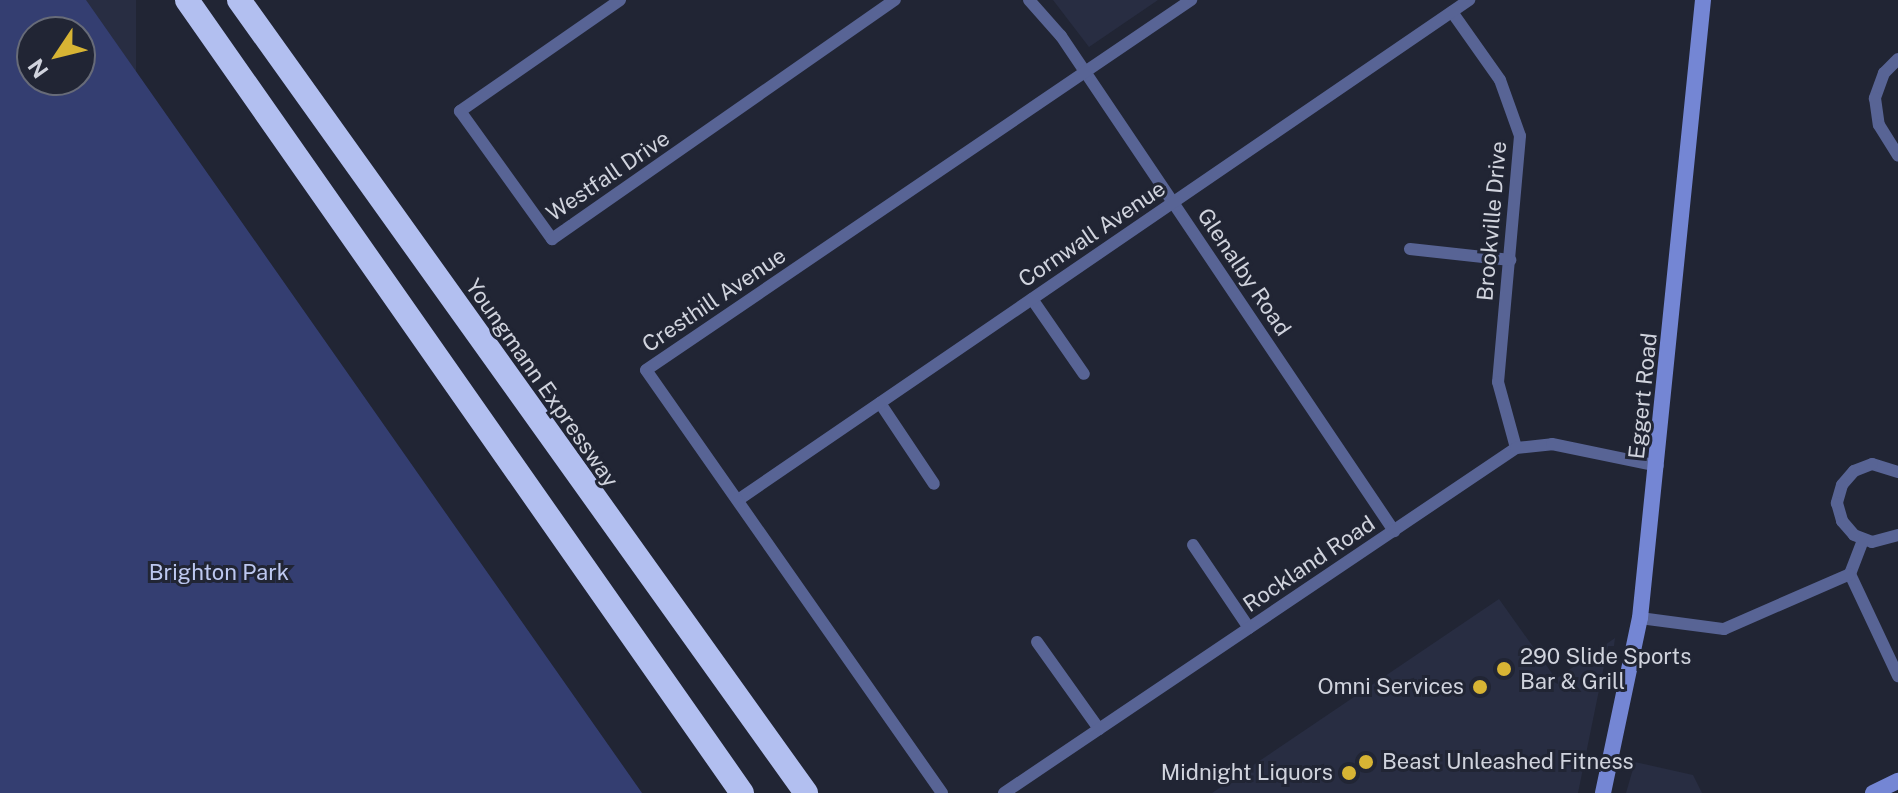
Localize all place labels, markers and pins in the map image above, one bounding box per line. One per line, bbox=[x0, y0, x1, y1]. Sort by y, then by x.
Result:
place label: 290 Slide Sports Bar & Grill bbox=[1520, 643, 1691, 694]
marker: 290 Slide Sports Bar & Grill bbox=[1495, 660, 1513, 678]
place label: Omni Services bbox=[1317, 674, 1464, 700]
marker: Omni Services bbox=[1471, 678, 1489, 696]
place label: Beast Unleashed Fitness bbox=[1382, 749, 1634, 775]
marker: Beast Unleashed Fitness bbox=[1357, 753, 1375, 771]
place label: Midnight Liquors bbox=[1161, 760, 1333, 786]
marker: Midnight Liquors bbox=[1340, 764, 1358, 782]

